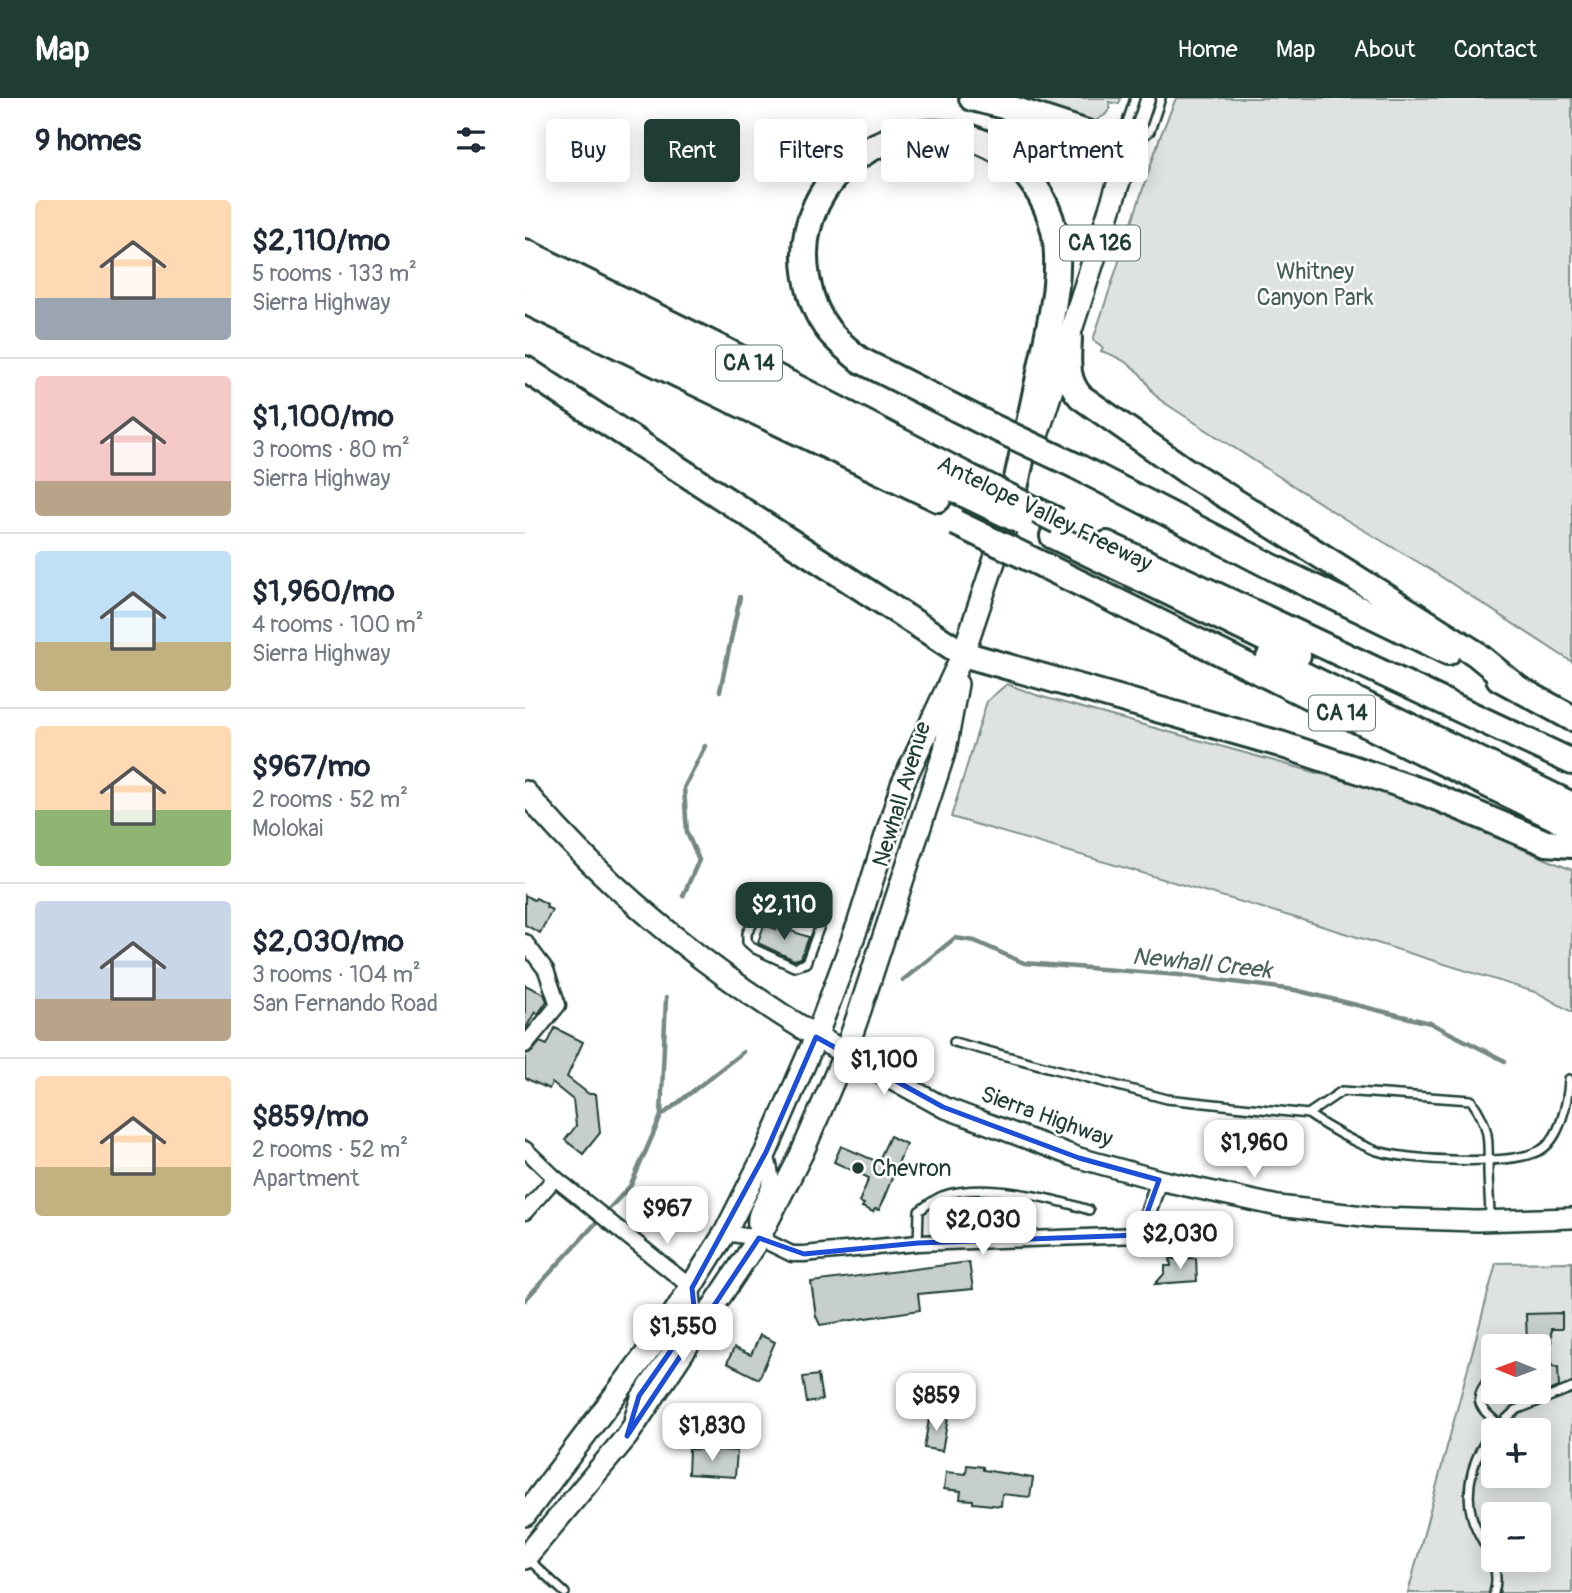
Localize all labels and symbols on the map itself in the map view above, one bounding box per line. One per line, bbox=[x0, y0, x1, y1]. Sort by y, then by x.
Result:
road number: CA 126 bbox=[1060, 226, 1140, 260]
park label: Whitney Canyon Park bbox=[1257, 257, 1374, 312]
road number: CA 14 bbox=[716, 345, 782, 380]
street label: Antelope Valley Freeway bbox=[933, 449, 1157, 578]
road number: CA 14 bbox=[1309, 696, 1375, 730]
street label: Newhall Avenue bbox=[866, 717, 938, 870]
pin: $2,110 bbox=[727, 882, 841, 942]
water label: Newhall Creek bbox=[1131, 942, 1275, 985]
pin: $1,100 bbox=[827, 1038, 941, 1097]
street label: Sierra Highway bbox=[977, 1079, 1117, 1154]
pin: $1,960 bbox=[1197, 1121, 1311, 1180]
place label: Chevron bbox=[872, 1154, 952, 1183]
marker: Chevron bbox=[850, 1160, 866, 1176]
pin: $967 bbox=[626, 1186, 708, 1246]
pin: $2,030 bbox=[926, 1198, 1040, 1257]
pin: $2,030 bbox=[1123, 1212, 1237, 1271]
pin: $1,550 bbox=[626, 1304, 740, 1364]
north arrow bbox=[1481, 1334, 1551, 1404]
pin: $859 bbox=[895, 1374, 977, 1433]
pin: $1,830 bbox=[655, 1404, 769, 1463]

